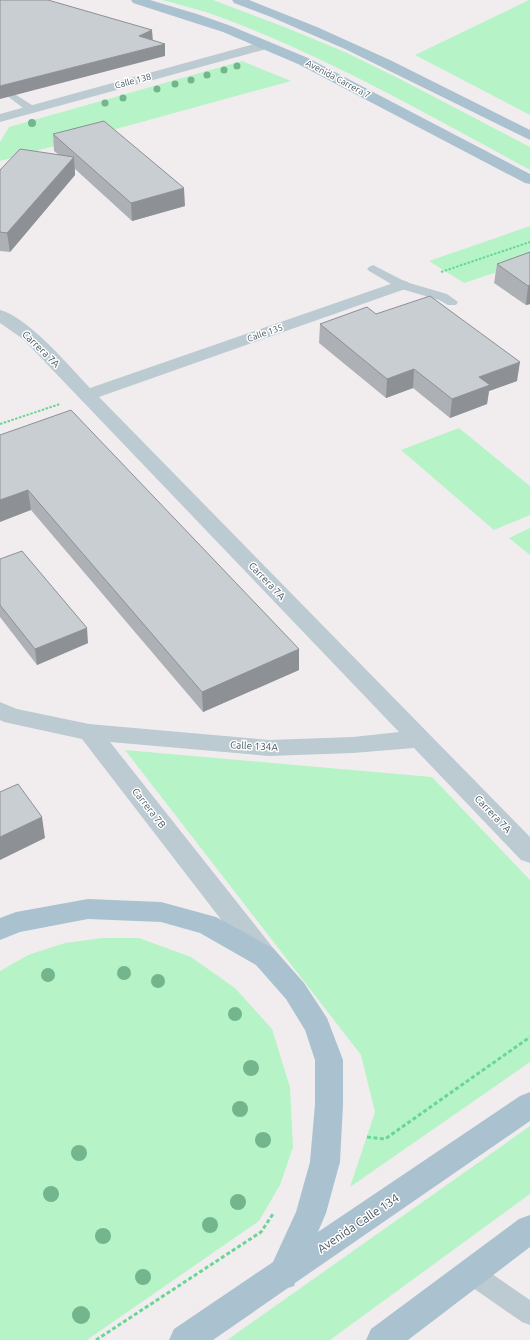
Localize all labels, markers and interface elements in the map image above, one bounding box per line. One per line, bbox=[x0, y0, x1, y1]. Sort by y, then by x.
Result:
street label: Avenida Carrera 7 bbox=[304, 58, 372, 100]
street label: Calle 138 bbox=[114, 71, 152, 91]
street label: Calle 135 bbox=[246, 322, 284, 344]
street label: Carrera 7A bbox=[20, 328, 62, 370]
street label: Carrera 7A bbox=[246, 560, 288, 602]
street label: Calle 134A bbox=[230, 739, 279, 753]
street label: Carrera 7B bbox=[130, 786, 168, 830]
street label: Carrera 7A bbox=[472, 793, 514, 835]
street label: Avenida Calle 134 bbox=[315, 1191, 401, 1255]

